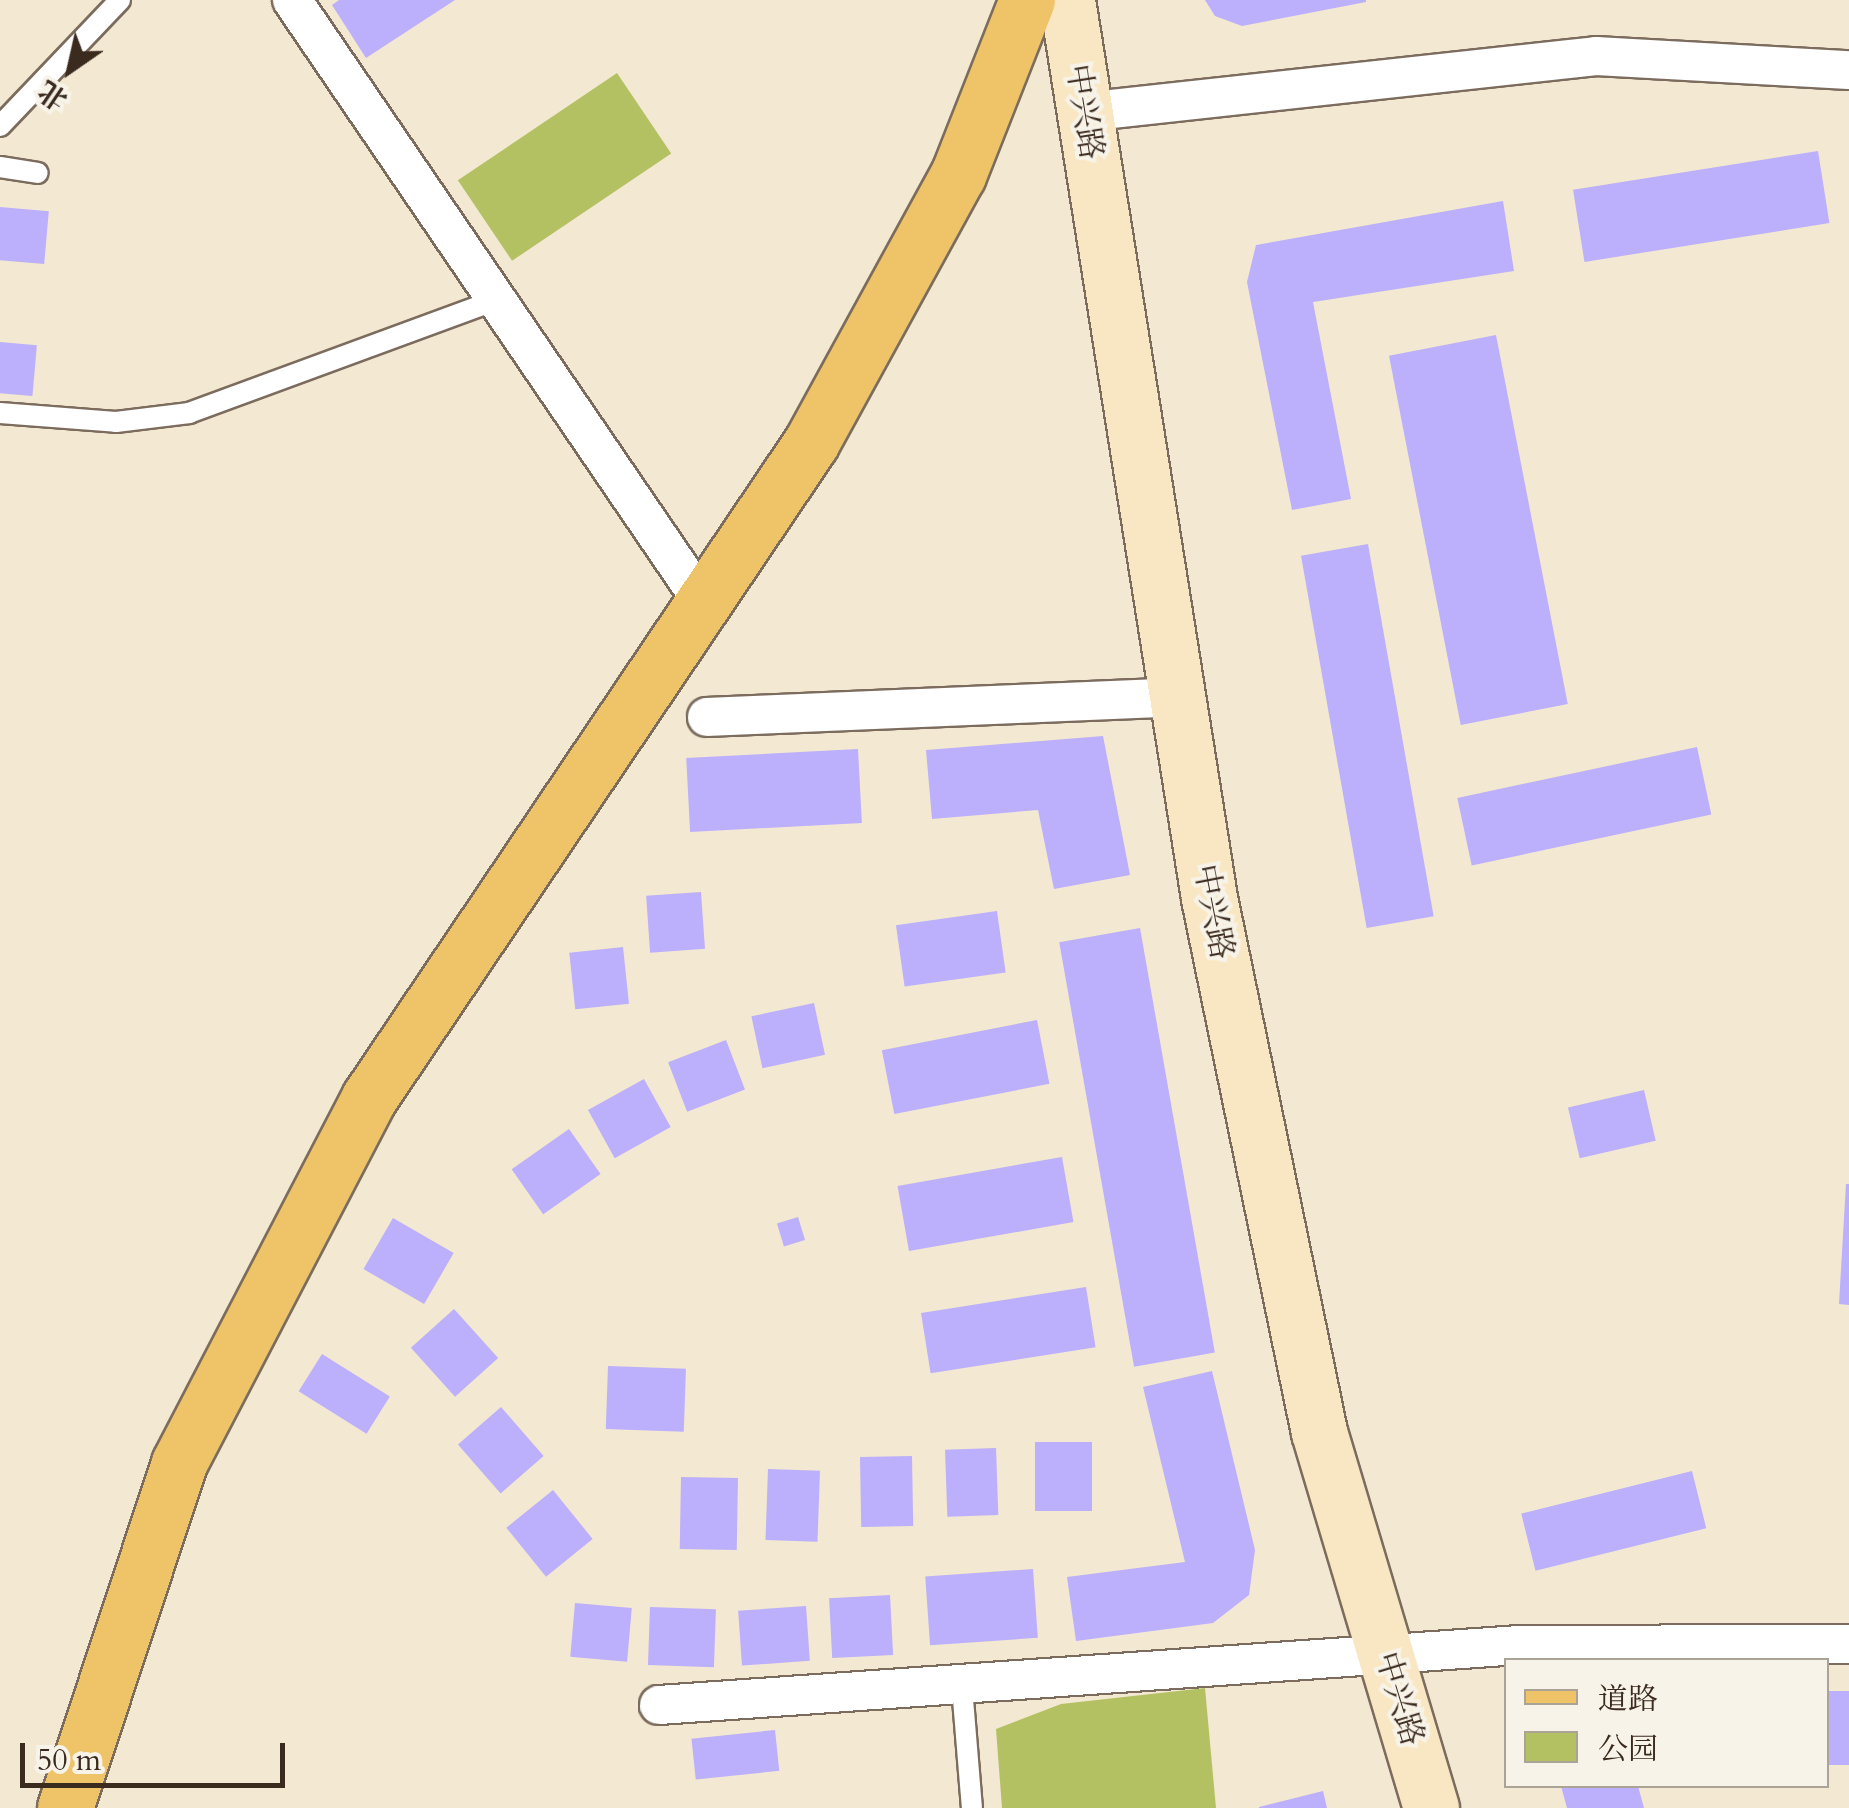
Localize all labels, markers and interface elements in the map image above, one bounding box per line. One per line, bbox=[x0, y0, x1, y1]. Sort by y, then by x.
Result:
north arrow bbox=[20, 20, 120, 120]
street label: 中兴路 bbox=[1058, 62, 1110, 162]
text: 北 bbox=[31, 71, 75, 118]
street label: 中兴路 bbox=[1185, 861, 1241, 963]
street label: 中兴路 bbox=[1367, 1647, 1431, 1751]
legend bbox=[1504, 1658, 1829, 1788]
text: 道路 bbox=[1598, 1679, 1658, 1720]
scale bar bbox=[25, 1723, 290, 1785]
text: 公园 bbox=[1598, 1729, 1658, 1770]
text: 50 m bbox=[37, 1740, 101, 1781]

